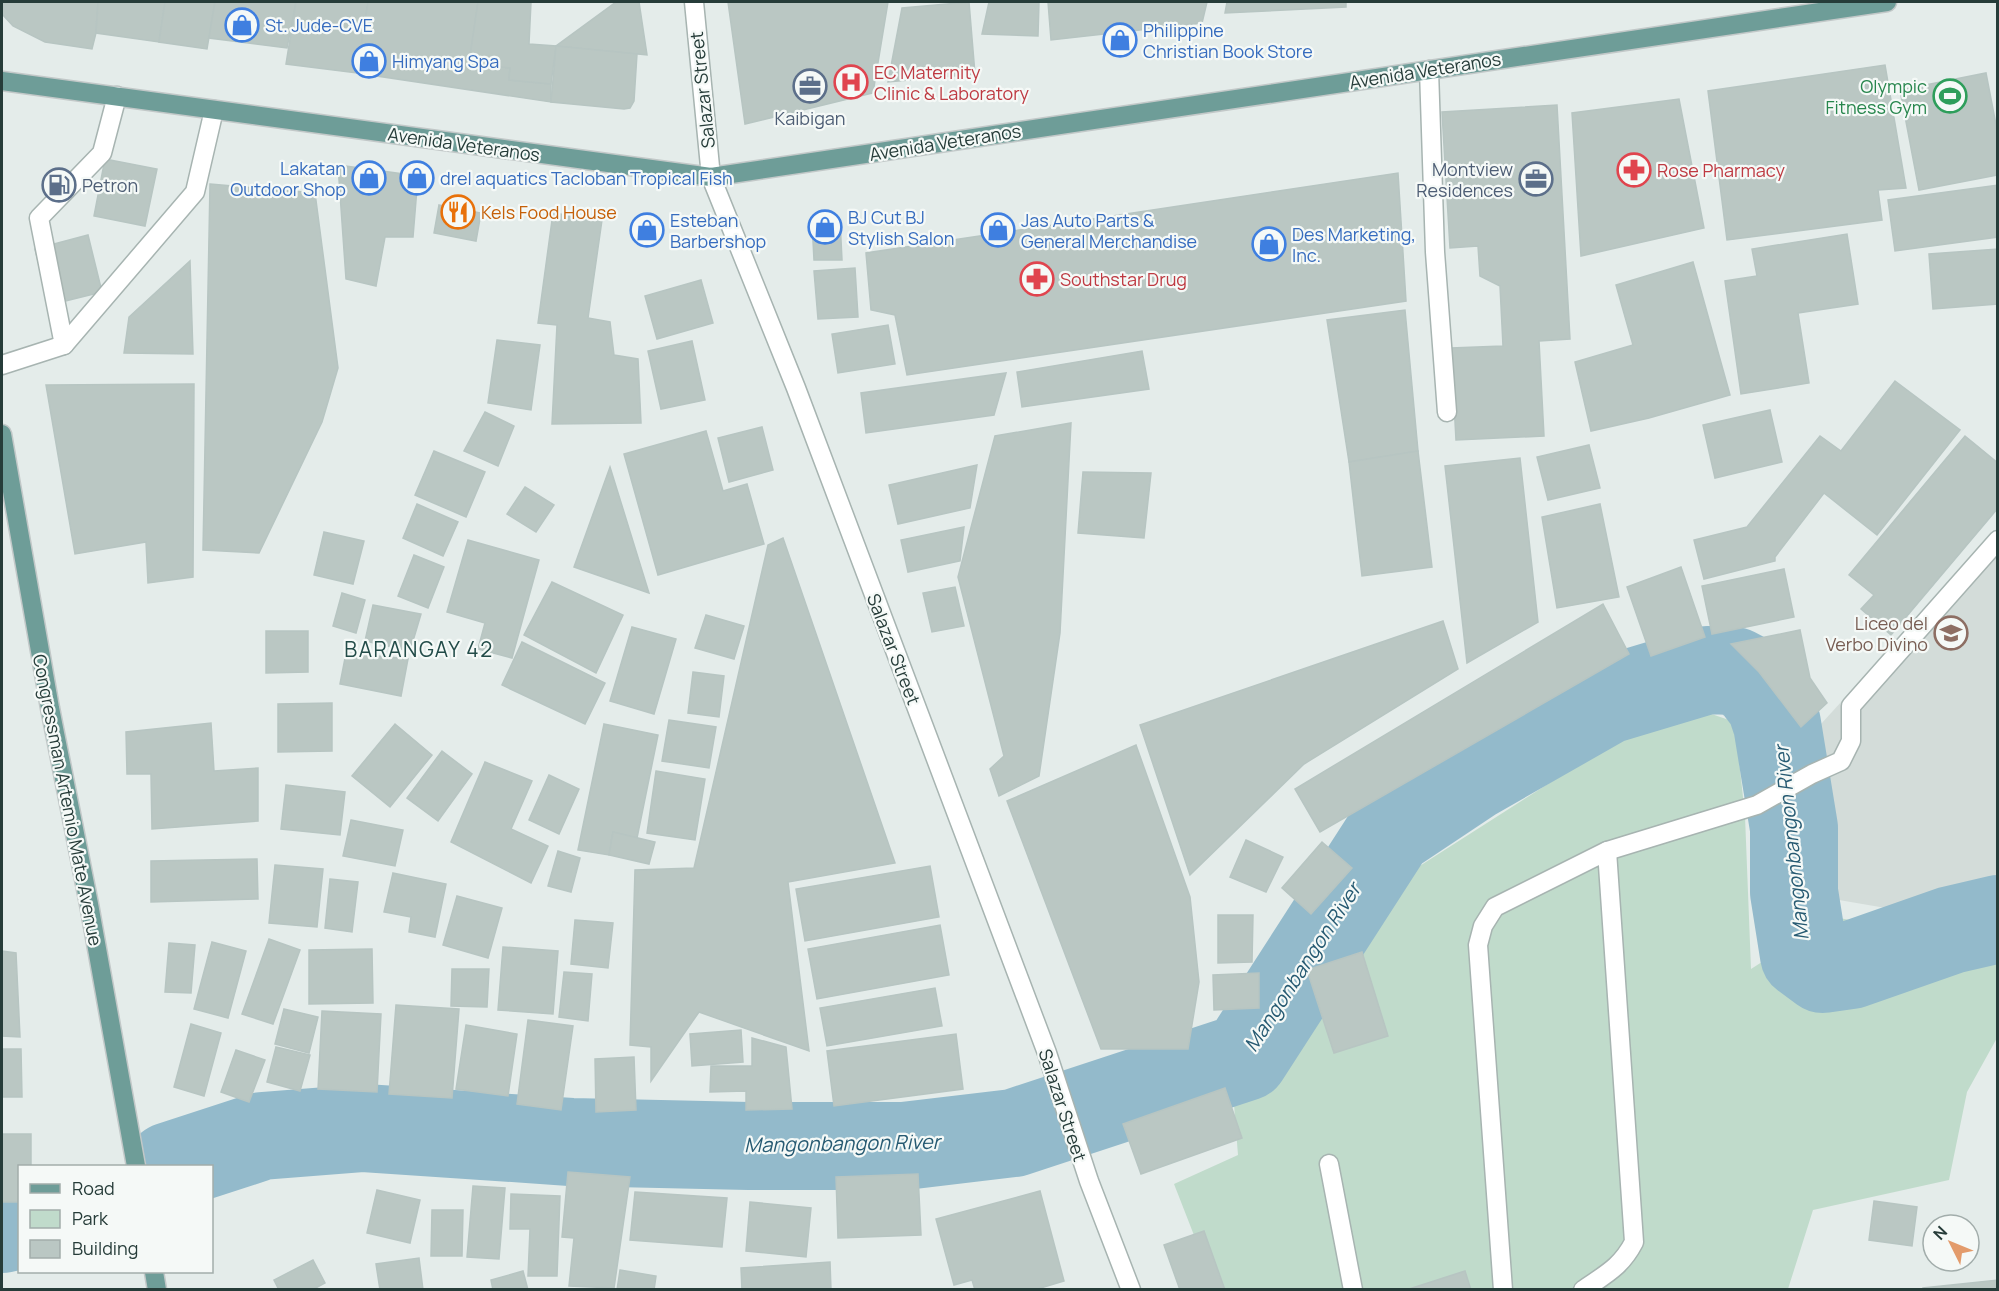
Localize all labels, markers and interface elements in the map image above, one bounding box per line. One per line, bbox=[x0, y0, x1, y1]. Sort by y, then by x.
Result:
shop icon: St. Jude-CVE bbox=[224, 7, 260, 43]
place label: St. Jude-CVE bbox=[265, 13, 373, 37]
place label: Philippine Christian Book Store bbox=[1143, 18, 1313, 63]
shop icon: Philippine Christian Book Store bbox=[1102, 22, 1138, 58]
street label: Salazar Street bbox=[684, 30, 720, 150]
shop icon: Himyang Spa bbox=[351, 43, 387, 79]
street label: Avenida Veteranos bbox=[1347, 46, 1503, 94]
place label: Himyang Spa bbox=[392, 49, 499, 73]
place label: EC Maternity Clinic & Laboratory bbox=[874, 60, 1030, 105]
hospital icon: EC Maternity Clinic & Laboratory bbox=[833, 64, 869, 100]
office icon: Kaibigan bbox=[792, 68, 828, 104]
place label: Olympic Fitness Gym bbox=[1825, 74, 1927, 119]
sports icon: Olympic Fitness Gym bbox=[1932, 78, 1968, 114]
place label: Kaibigan bbox=[774, 106, 846, 130]
street label: Avenida Veteranos bbox=[867, 118, 1023, 166]
street label: Avenida Veteranos bbox=[386, 121, 542, 167]
pharmacy icon: Rose Pharmacy bbox=[1616, 152, 1652, 188]
place label: Lakatan Outdoor Shop bbox=[230, 156, 346, 201]
place label: Montview Residences bbox=[1416, 157, 1513, 202]
place label: Rose Pharmacy bbox=[1657, 158, 1785, 182]
shop icon: Lakatan Outdoor Shop bbox=[351, 160, 387, 196]
shop icon: drel aquatics Tacloban Tropical Fish bbox=[399, 160, 435, 196]
office icon: Montview Residences bbox=[1518, 161, 1554, 197]
place label: drel aquatics Tacloban Tropical Fish bbox=[440, 166, 733, 190]
fuel station icon: Petron bbox=[41, 167, 77, 203]
place label: Petron bbox=[82, 173, 138, 197]
restaurant icon: Kels Food House bbox=[440, 194, 476, 230]
place label: Kels Food House bbox=[481, 200, 617, 224]
place label: BJ Cut BJ Stylish Salon bbox=[848, 205, 954, 250]
place label: Esteban Barbershop bbox=[670, 208, 766, 253]
place label: Jas Auto Parts & General Merchandise bbox=[1021, 208, 1197, 253]
shop icon: BJ Cut BJ Stylish Salon bbox=[807, 209, 843, 245]
shop icon: Esteban Barbershop bbox=[629, 212, 665, 248]
shop icon: Jas Auto Parts & General Merchandise bbox=[980, 212, 1016, 248]
place label: Des Marketing, Inc. bbox=[1292, 222, 1416, 267]
shop icon: Des Marketing, Inc. bbox=[1251, 226, 1287, 262]
pharmacy icon: Southstar Drug bbox=[1019, 261, 1055, 297]
place label: Southstar Drug bbox=[1060, 267, 1187, 291]
street label: Salazar Street bbox=[862, 590, 926, 708]
place label: Liceo del Verbo Divino bbox=[1825, 611, 1928, 656]
school or university icon: Liceo del Verbo Divino bbox=[1933, 615, 1969, 651]
district label: BARANGAY 42 bbox=[344, 635, 494, 663]
street label: Congressman Artemio Mate Avenue bbox=[28, 652, 108, 948]
water label: Mangonbangon River bbox=[1767, 742, 1815, 942]
water label: Mangonbangon River bbox=[1237, 875, 1368, 1056]
street label: Salazar Street bbox=[1033, 1046, 1093, 1164]
water label: Mangonbangon River bbox=[744, 1128, 943, 1158]
legend bbox=[18, 1165, 213, 1273]
text: Road bbox=[72, 1176, 115, 1200]
text: Park bbox=[72, 1206, 109, 1230]
north arrow bbox=[1921, 1213, 1981, 1273]
text: N bbox=[1928, 1221, 1952, 1244]
text: Building bbox=[72, 1236, 138, 1260]

